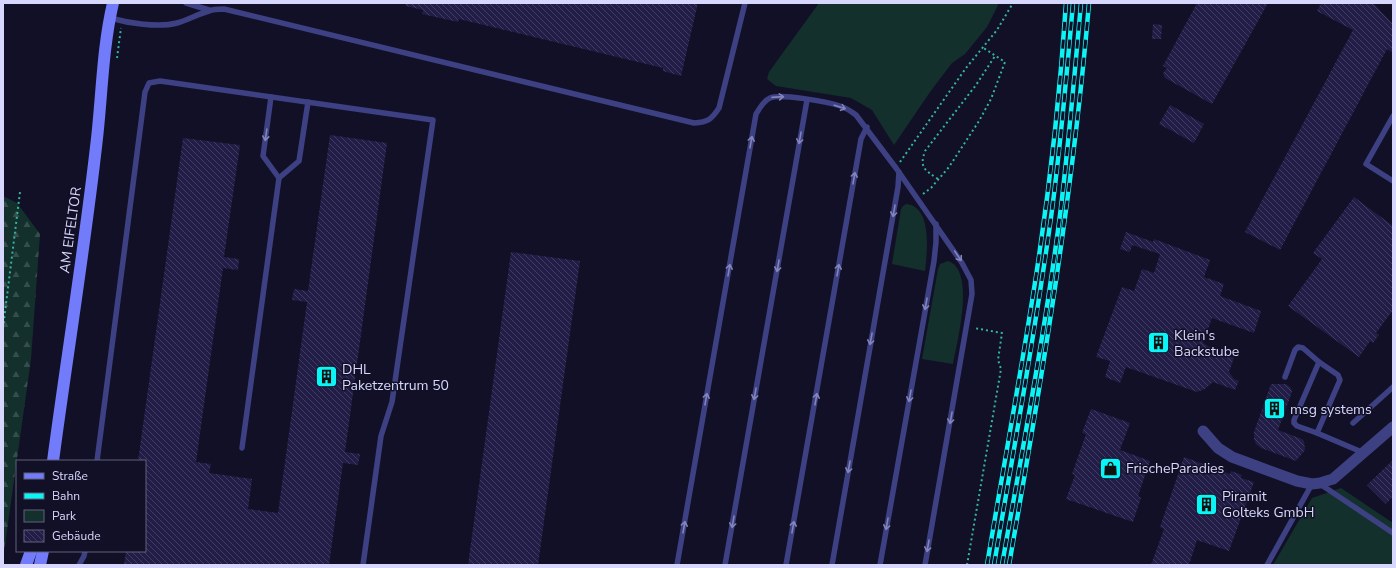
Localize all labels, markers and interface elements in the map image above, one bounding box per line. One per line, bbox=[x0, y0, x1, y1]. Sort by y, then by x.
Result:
one-way arrow bbox=[771, 94, 784, 101]
one-way arrow bbox=[834, 104, 847, 111]
one-way arrow bbox=[262, 128, 270, 141]
one-way arrow bbox=[796, 131, 804, 144]
one-way arrow bbox=[747, 136, 755, 149]
one-way arrow bbox=[850, 171, 858, 184]
street label: AM EIFELTOR bbox=[55, 186, 86, 275]
one-way arrow bbox=[890, 204, 898, 217]
one-way arrow bbox=[954, 250, 962, 261]
one-way arrow bbox=[774, 259, 782, 272]
one-way arrow bbox=[725, 264, 733, 277]
one-way arrow bbox=[834, 264, 842, 277]
one-way arrow bbox=[922, 297, 930, 310]
place label: Klein's Backstube bbox=[1174, 326, 1239, 361]
building icon: Klein's Backstube bbox=[1146, 330, 1172, 356]
one-way arrow bbox=[867, 332, 875, 345]
place label: DHL Paketzentrum 50 bbox=[342, 360, 449, 395]
building icon: DHL Paketzentrum 50 bbox=[313, 364, 339, 390]
one-way arrow bbox=[751, 387, 759, 400]
one-way arrow bbox=[906, 389, 914, 402]
one-way arrow bbox=[703, 392, 711, 405]
one-way arrow bbox=[812, 392, 820, 405]
building icon: msg systems bbox=[1261, 396, 1287, 422]
place label: msg systems bbox=[1290, 400, 1372, 419]
one-way arrow bbox=[947, 411, 955, 424]
shop icon: FrischeParadies bbox=[1098, 455, 1124, 481]
place label: FrischeParadies bbox=[1126, 459, 1225, 478]
legend bbox=[16, 460, 146, 552]
one-way arrow bbox=[845, 460, 853, 473]
text: Straße bbox=[52, 468, 88, 484]
place label: Piramit Golteks GmbH bbox=[1222, 487, 1314, 522]
text: Bahn bbox=[52, 488, 80, 504]
building icon: Piramit Golteks GmbH bbox=[1194, 491, 1220, 517]
text: Park bbox=[52, 508, 77, 524]
one-way arrow bbox=[729, 515, 737, 528]
one-way arrow bbox=[883, 517, 891, 530]
one-way arrow bbox=[680, 520, 688, 533]
one-way arrow bbox=[789, 520, 797, 533]
text: Gebäude bbox=[52, 528, 101, 544]
one-way arrow bbox=[924, 539, 932, 552]

